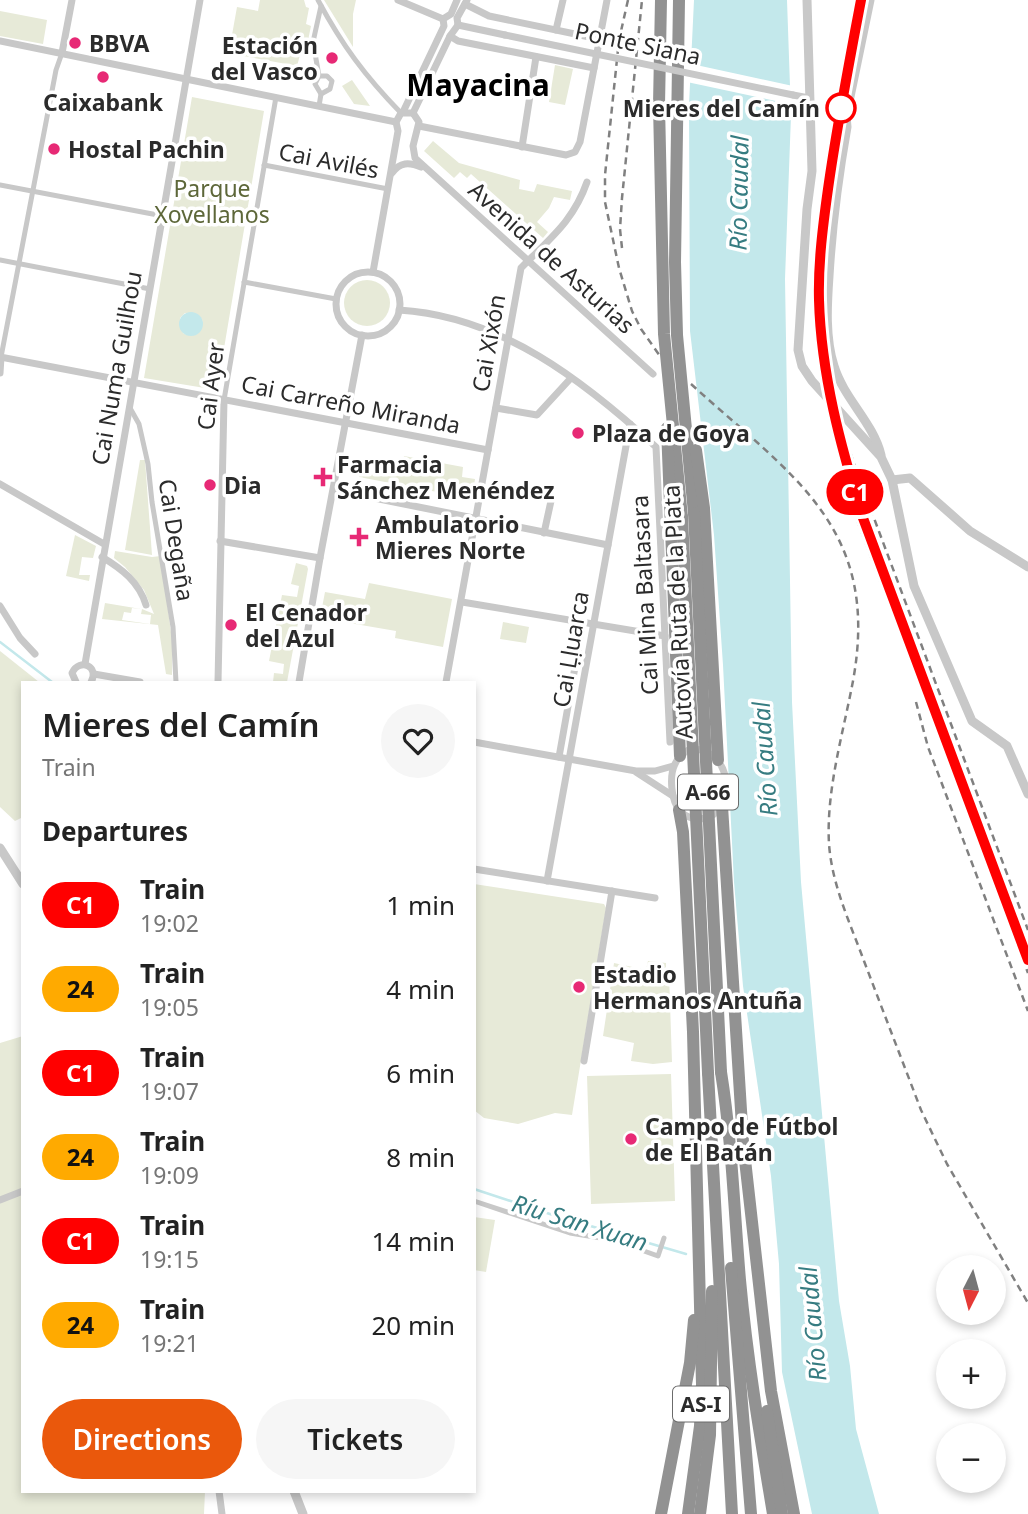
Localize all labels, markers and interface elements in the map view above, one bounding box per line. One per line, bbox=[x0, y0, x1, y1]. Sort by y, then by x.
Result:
street label: Ponte Siana bbox=[572, 14, 704, 72]
place label: BBVA bbox=[89, 27, 150, 59]
place label: Estación del Vasco bbox=[211, 29, 318, 87]
marker: BBVA bbox=[67, 35, 83, 51]
marker: Estación del Vasco bbox=[324, 50, 340, 66]
district label: Mayacina bbox=[406, 64, 550, 105]
marker: Caixabank bbox=[95, 69, 111, 85]
place label: Caixabank bbox=[43, 86, 164, 118]
place label: Mieres del Camín bbox=[623, 92, 820, 124]
marker: Mieres del Camín bbox=[826, 93, 856, 123]
place label: Hostal Pachin bbox=[68, 133, 225, 165]
water label: Río Caudal bbox=[720, 134, 756, 251]
street label: Cai Avilés bbox=[276, 135, 382, 185]
marker: Hostal Pachin bbox=[46, 141, 62, 157]
park label: Parque Xovellanos bbox=[154, 172, 270, 230]
street label: Avenida de Asturias bbox=[462, 174, 642, 340]
street label: Cai Numa Guilhou bbox=[83, 268, 149, 468]
street label: Cai Xixón bbox=[464, 292, 512, 394]
street label: Cai Ayer bbox=[189, 340, 231, 432]
street label: Cai Carreño Miranda bbox=[239, 367, 463, 441]
place label: Plaza de Goya bbox=[592, 417, 750, 449]
marker: Plaza de Goya bbox=[570, 425, 586, 441]
place label: Farmacia Sánchez Menéndez bbox=[337, 448, 554, 506]
place label: Dia bbox=[224, 469, 262, 501]
marker: Farmacia Sánchez Menéndez bbox=[315, 469, 331, 485]
line badge: C1 bbox=[824, 469, 886, 515]
text: C1 bbox=[840, 475, 870, 508]
street label: Cai Degaña bbox=[152, 477, 202, 603]
marker: Dia bbox=[202, 477, 218, 493]
street label: Autovía Ruta de la Plata bbox=[654, 484, 700, 740]
street label: Cai Mina Baltasara bbox=[623, 494, 665, 696]
place label: Ambulatorio Mieres Norte bbox=[375, 508, 525, 566]
marker: Ambulatorio Mieres Norte bbox=[349, 527, 369, 547]
street label: Cai Ḷḷuarca bbox=[544, 588, 596, 710]
place label: El Cenador del Azul bbox=[245, 596, 367, 654]
marker: El Cenador del Azul bbox=[223, 617, 239, 633]
water label: Río Caudal bbox=[743, 700, 784, 818]
text: Mieres del Camín bbox=[42, 702, 319, 747]
button: heart bbox=[381, 704, 455, 778]
text: Train bbox=[42, 751, 96, 783]
road number: A-66 bbox=[678, 774, 738, 810]
text: Departures bbox=[42, 813, 188, 849]
text: Train bbox=[140, 871, 205, 907]
text: 1 min bbox=[386, 887, 455, 923]
text: C1 bbox=[66, 888, 95, 921]
text: 19:02 bbox=[140, 907, 199, 939]
text: Train bbox=[140, 955, 205, 991]
place label: Estadio Hermanos Antuña bbox=[593, 958, 802, 1016]
text: 4 min bbox=[386, 971, 455, 1007]
text: 24 bbox=[67, 972, 94, 1005]
marker: Estadio Hermanos Antuña bbox=[571, 979, 587, 995]
text: 19:05 bbox=[140, 991, 199, 1023]
text: Train bbox=[140, 1039, 205, 1075]
text: 6 min bbox=[386, 1055, 455, 1091]
text: C1 bbox=[66, 1056, 95, 1089]
text: 19:07 bbox=[140, 1075, 199, 1107]
place label: Campo de Fútbol de El Batán bbox=[645, 1110, 838, 1168]
text: Train bbox=[140, 1123, 205, 1159]
marker: Campo de Fútbol de El Batán bbox=[623, 1131, 639, 1147]
text: 8 min bbox=[386, 1139, 455, 1175]
text: 24 bbox=[67, 1140, 94, 1173]
text: 19:09 bbox=[140, 1159, 199, 1191]
water label: Ríu San Xuan bbox=[508, 1186, 652, 1258]
text: Train bbox=[140, 1207, 205, 1243]
text: 14 min bbox=[371, 1223, 455, 1259]
text: C1 bbox=[66, 1224, 95, 1257]
text: 19:15 bbox=[140, 1243, 199, 1275]
north arrow bbox=[936, 1255, 1006, 1325]
map controls bbox=[936, 1255, 1006, 1493]
water label: Río Caudal bbox=[790, 1264, 833, 1383]
text: Train bbox=[140, 1291, 205, 1327]
text: 20 min bbox=[371, 1307, 455, 1343]
text: 24 bbox=[67, 1308, 94, 1341]
text: 19:21 bbox=[140, 1327, 199, 1359]
button: + bbox=[936, 1339, 1006, 1409]
road number: AS-I bbox=[673, 1386, 729, 1422]
button: Directions bbox=[42, 1399, 242, 1479]
button: Tickets bbox=[256, 1399, 455, 1479]
button: − bbox=[936, 1423, 1006, 1493]

